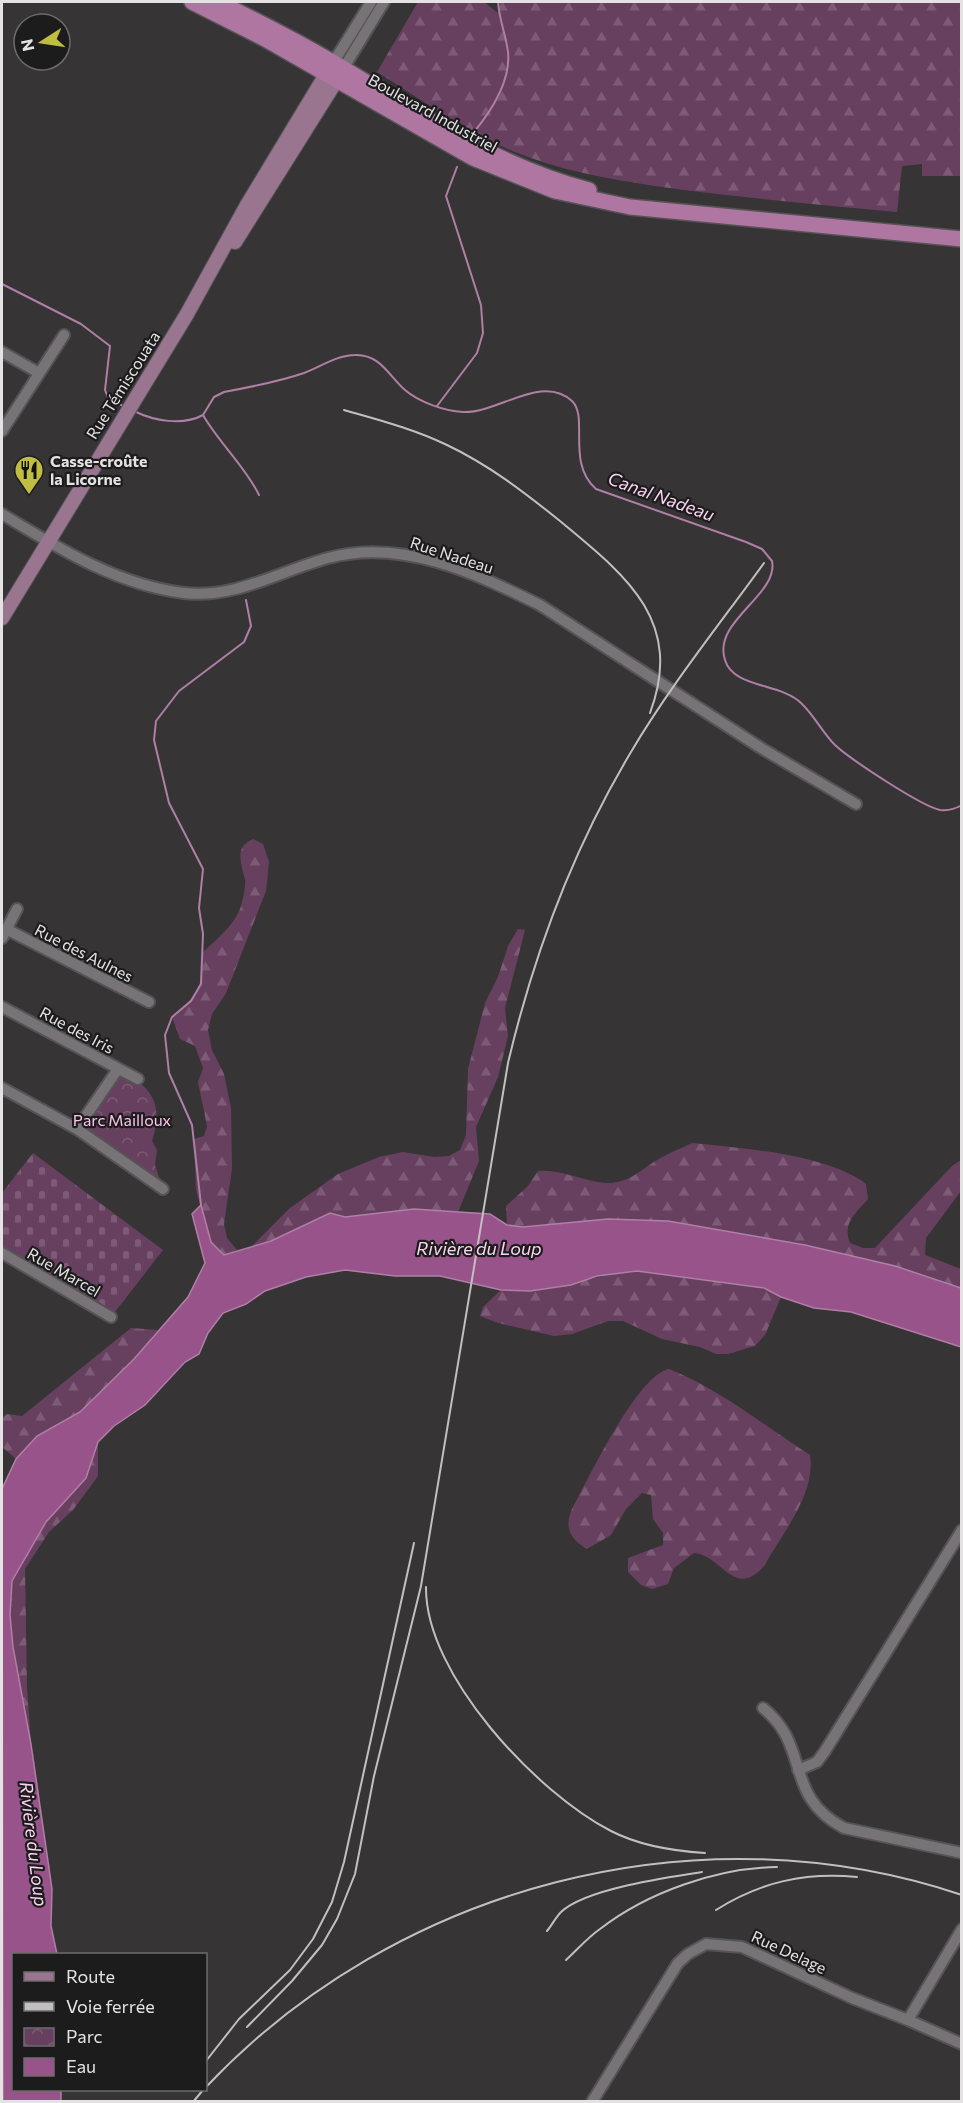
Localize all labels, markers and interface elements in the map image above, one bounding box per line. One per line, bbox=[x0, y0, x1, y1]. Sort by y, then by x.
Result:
north arrow bbox=[12, 12, 72, 72]
text: N bbox=[16, 37, 37, 53]
street label: Boulevard Industriel bbox=[365, 69, 501, 156]
street label: Rue Témiscouata bbox=[82, 327, 163, 442]
place label: Casse-croûte la Licorne bbox=[50, 451, 147, 488]
restaurant icon: Casse-croûte la Licorne bbox=[13, 454, 45, 496]
water label: Canal Nadeau bbox=[605, 467, 718, 526]
street label: Rue Nadeau bbox=[408, 532, 496, 577]
street label: Rue des Aulnes bbox=[32, 920, 137, 986]
street label: Rue des Iris bbox=[37, 1002, 118, 1057]
park label: Parc Mailloux bbox=[73, 1110, 172, 1129]
water label: Rivière du Loup bbox=[416, 1237, 542, 1259]
street label: Rue Marcel bbox=[24, 1243, 104, 1300]
water label: Rivière du Loup bbox=[15, 1780, 53, 1908]
street label: Rue Delage bbox=[749, 1926, 830, 1977]
legend bbox=[12, 1953, 207, 2091]
text: Route bbox=[66, 1965, 115, 1987]
text: Voie ferrée bbox=[66, 1995, 155, 2017]
text: Parc bbox=[66, 2025, 103, 2047]
text: Eau bbox=[66, 2055, 96, 2077]

